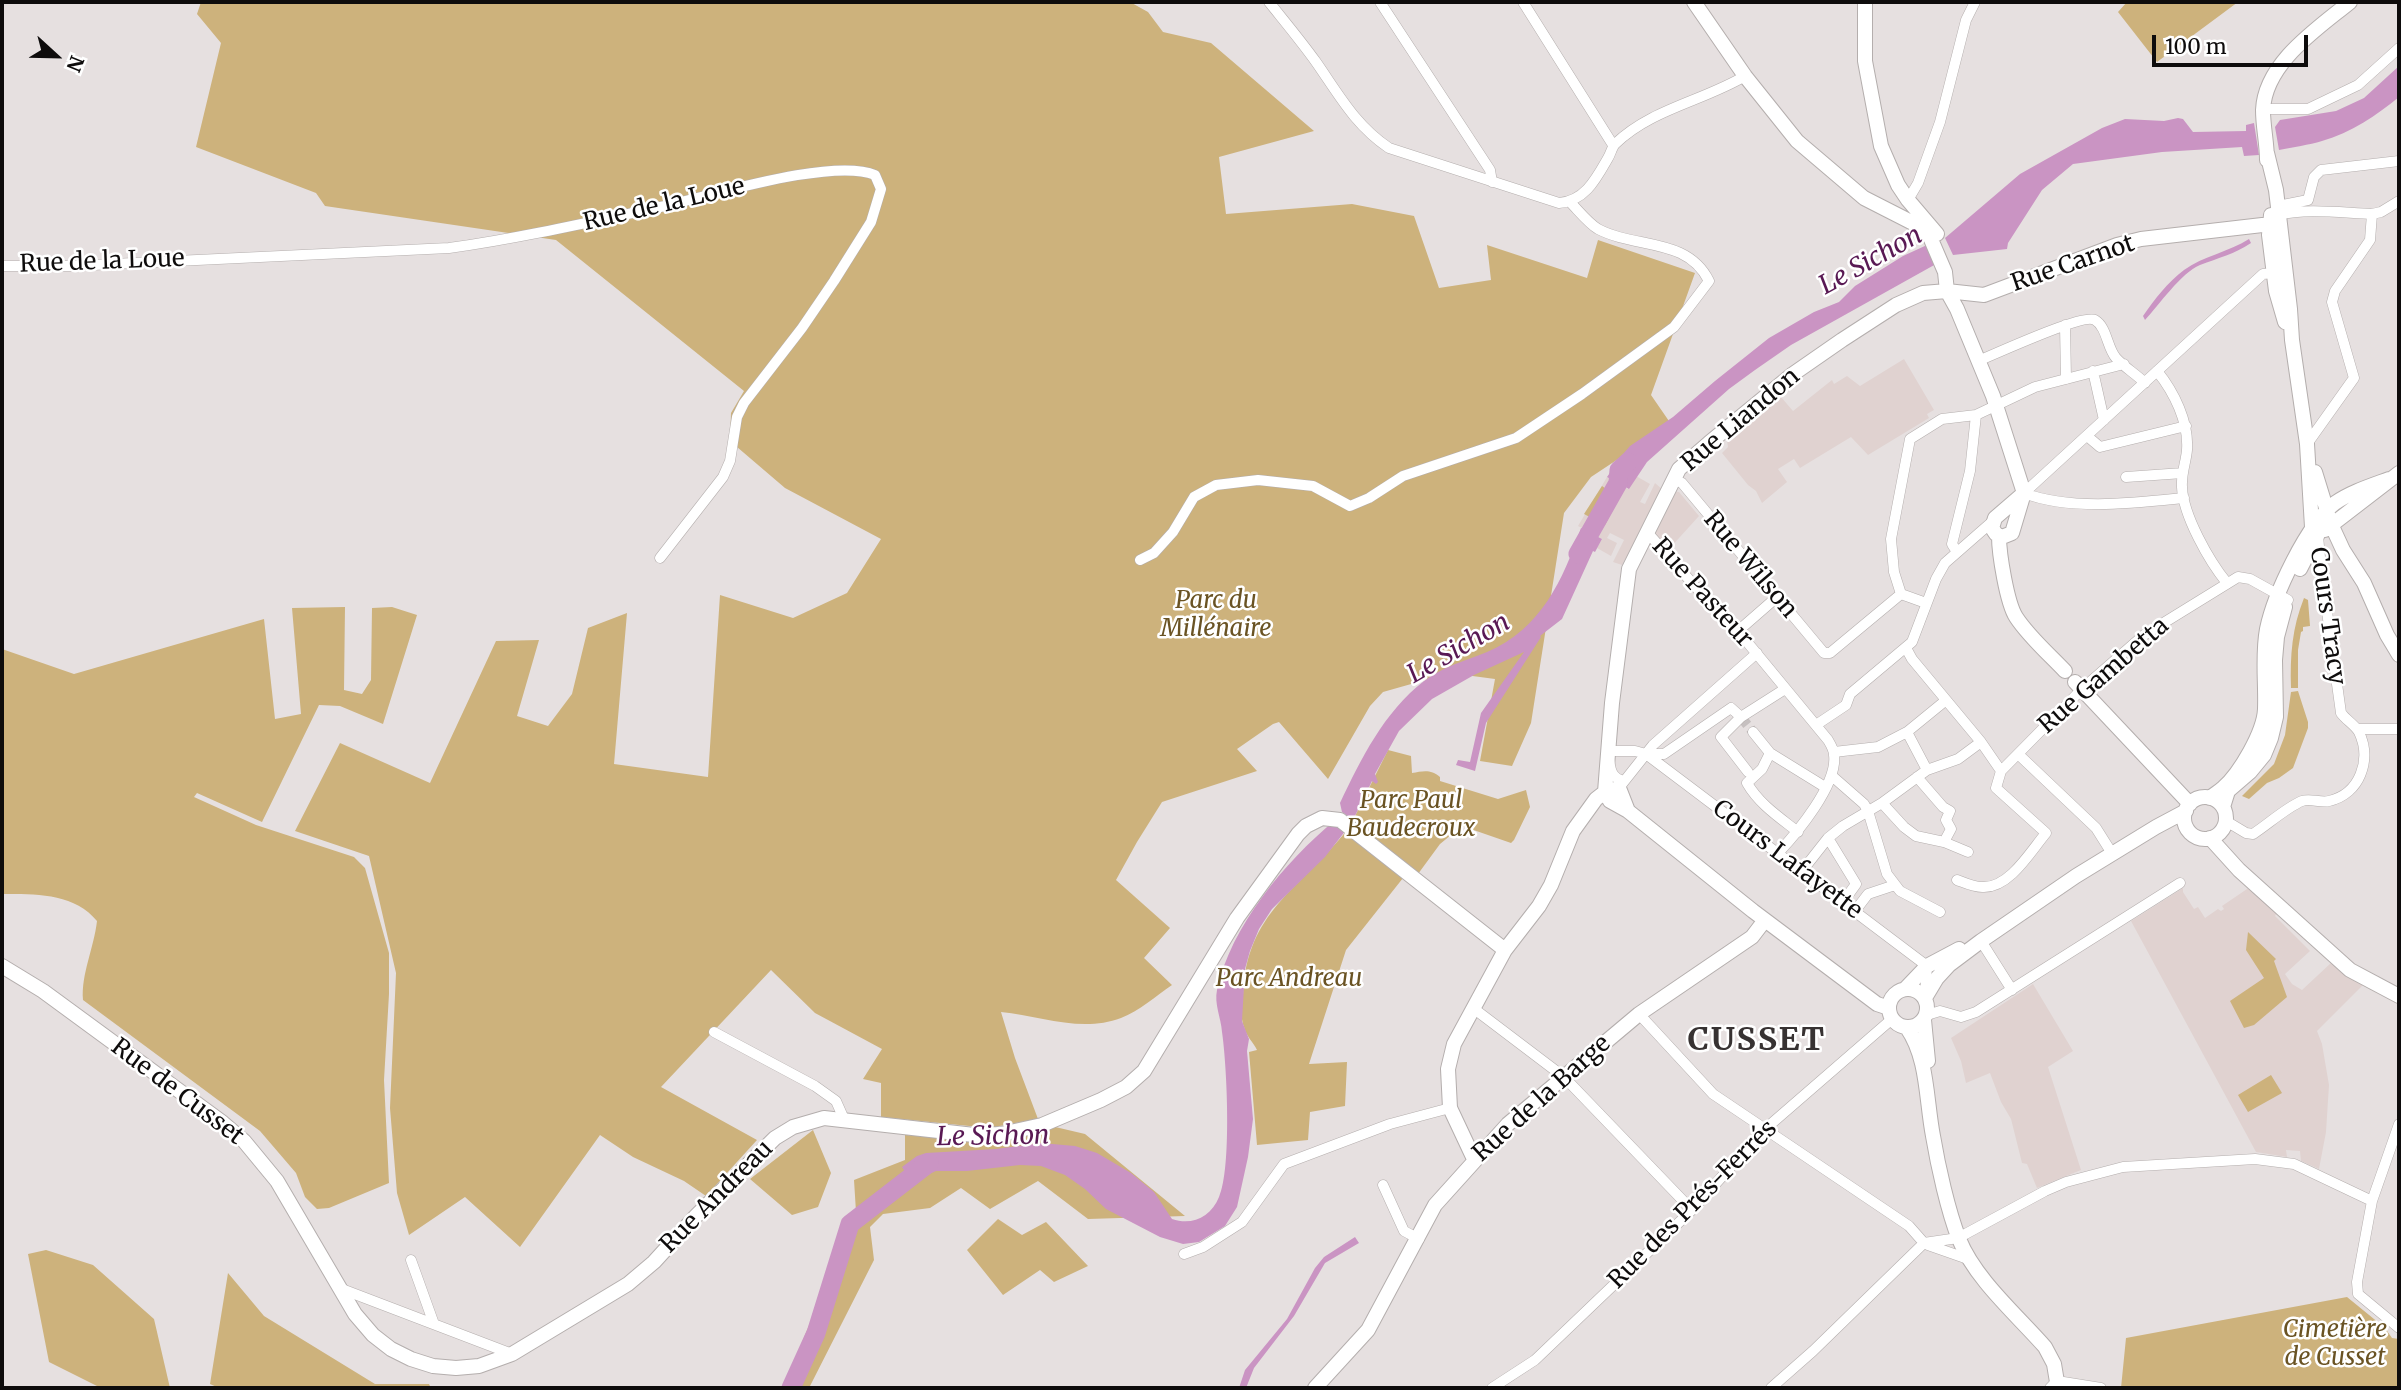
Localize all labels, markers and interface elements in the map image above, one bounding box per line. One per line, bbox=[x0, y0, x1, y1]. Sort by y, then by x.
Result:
north arrow bbox=[21, 21, 91, 91]
scale bar bbox=[2156, 21, 2312, 65]
text: 100 m bbox=[2165, 33, 2227, 60]
text: N bbox=[62, 52, 89, 75]
street label: Rue de la Loue bbox=[580, 172, 748, 238]
water label: Le Sichon bbox=[1814, 220, 1928, 302]
street label: Rue Carnot bbox=[2008, 229, 2138, 299]
street label: Rue de la Loue bbox=[19, 245, 185, 279]
street label: Rue Liandon bbox=[1676, 362, 1806, 478]
street label: Rue Wilson bbox=[1697, 506, 1803, 624]
street label: Rue Pasteur bbox=[1646, 533, 1758, 653]
street label: Cours Tracy bbox=[2303, 545, 2351, 687]
park label: Parc du Millénaire bbox=[1160, 587, 1272, 643]
water label: Le Sichon bbox=[1402, 607, 1516, 691]
street label: Rue Gambetta bbox=[2033, 612, 2175, 740]
park label: Parc Paul Baudecroux bbox=[1346, 787, 1476, 843]
street label: Cours Lafayette bbox=[1707, 794, 1867, 926]
park label: Parc Andreau bbox=[1216, 965, 1362, 993]
district label: CUSSET bbox=[1689, 1022, 1825, 1060]
street label: Rue de la Barge bbox=[1467, 1030, 1617, 1168]
street label: Rue de Cusset bbox=[105, 1033, 249, 1151]
street label: Rue des Prés-Ferrés bbox=[1603, 1115, 1783, 1295]
water label: Le Sichon bbox=[936, 1120, 1050, 1154]
street label: Rue Andreau bbox=[655, 1135, 779, 1259]
park label: Cimetière de Cusset bbox=[2283, 1316, 2387, 1372]

